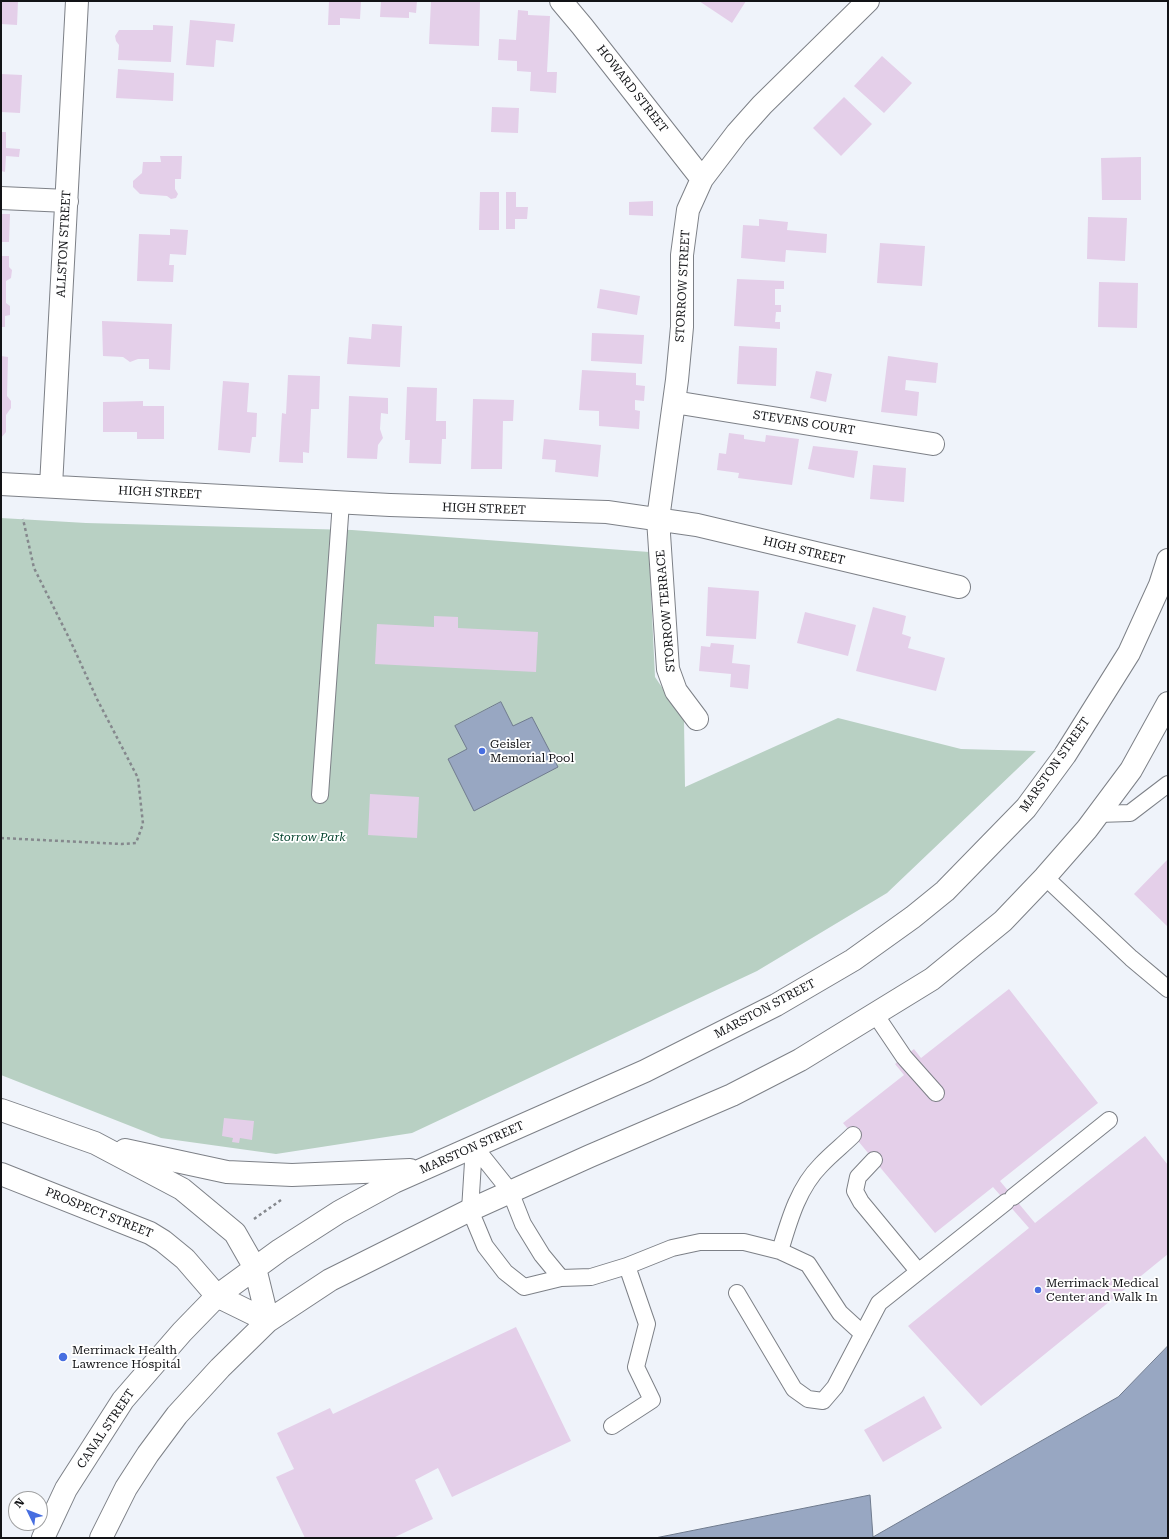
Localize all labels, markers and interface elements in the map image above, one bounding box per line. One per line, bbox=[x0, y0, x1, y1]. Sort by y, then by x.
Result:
street label: HOWARD STREET bbox=[593, 42, 671, 136]
street label: ALLSTON STREET bbox=[54, 190, 74, 298]
street label: STORROW STREET bbox=[673, 229, 693, 343]
street label: STEVENS COURT bbox=[752, 408, 856, 438]
street label: HIGH STREET bbox=[118, 484, 202, 502]
street label: HIGH STREET bbox=[442, 500, 526, 518]
street label: HIGH STREET bbox=[762, 534, 846, 568]
street label: STORROW TERRACE bbox=[653, 549, 679, 673]
street label: MARSTON STREET bbox=[1017, 715, 1093, 815]
place label: Geisler Memorial Pool bbox=[490, 737, 574, 765]
marker: Geisler Memorial Pool bbox=[477, 746, 487, 756]
park label: Storrow Park bbox=[272, 830, 346, 844]
street label: MARSTON STREET bbox=[712, 976, 818, 1042]
street label: MARSTON STREET bbox=[418, 1119, 526, 1177]
street label: PROSPECT STREET bbox=[43, 1185, 155, 1241]
place label: Merrimack Medical Center and Walk In bbox=[1046, 1276, 1159, 1304]
marker: Merrimack Medical Center and Walk In bbox=[1033, 1285, 1043, 1295]
place label: Merrimack Health Lawrence Hospital bbox=[72, 1343, 180, 1371]
marker: Merrimack Health Lawrence Hospital bbox=[57, 1351, 69, 1363]
street label: CANAL STREET bbox=[74, 1387, 138, 1471]
north arrow bbox=[8, 1491, 48, 1531]
text: N bbox=[12, 1496, 27, 1511]

